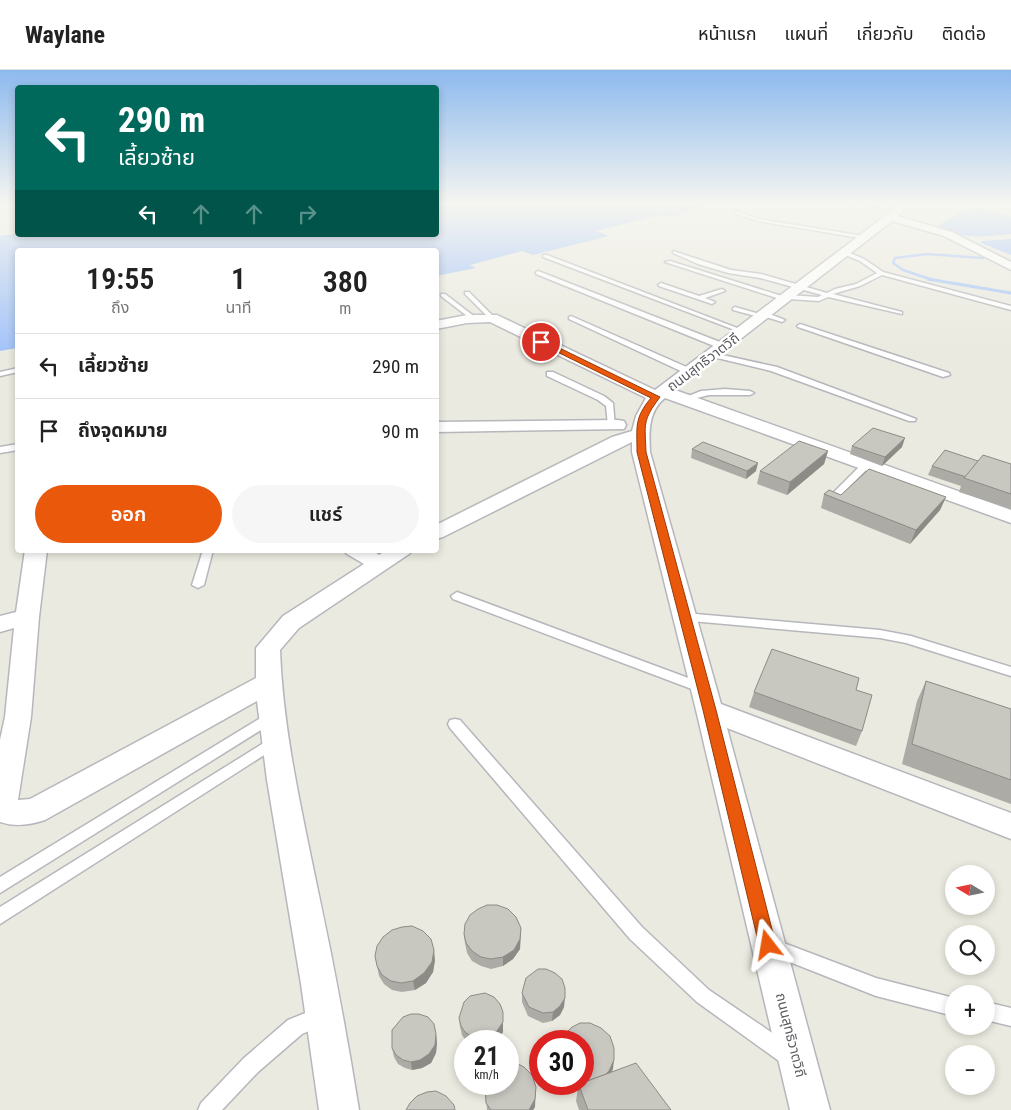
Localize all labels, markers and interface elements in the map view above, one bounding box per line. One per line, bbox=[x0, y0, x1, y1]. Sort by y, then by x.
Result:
text: Waylane bbox=[25, 21, 105, 49]
text: หน้าแรก bbox=[698, 23, 756, 44]
text: แผนที่ bbox=[784, 23, 828, 44]
text: เกี่ยวกับ bbox=[856, 23, 914, 44]
text: ติดต่อ bbox=[942, 23, 986, 44]
text: 290 m bbox=[118, 100, 205, 141]
icon: left bbox=[35, 105, 100, 170]
text: เลี้ยวซ้าย bbox=[118, 145, 195, 170]
icon: left bbox=[134, 200, 162, 228]
icon: ahead bbox=[187, 200, 215, 228]
icon: ahead bbox=[240, 200, 268, 228]
icon: right bbox=[293, 200, 321, 228]
text: 19:55 bbox=[86, 261, 154, 296]
text: 1 bbox=[231, 261, 246, 296]
text: 380 bbox=[323, 264, 368, 299]
text: ถึง bbox=[111, 298, 129, 317]
text: นาที bbox=[225, 298, 252, 317]
text: m bbox=[339, 299, 351, 318]
pin bbox=[520, 321, 562, 363]
icon: arrive bbox=[527, 328, 555, 356]
street label: ถนนสุทธิวาตวิถี bbox=[664, 330, 743, 395]
icon: left bbox=[35, 352, 63, 380]
text: เลี้ยวซ้าย bbox=[78, 354, 149, 377]
text: 290 m bbox=[372, 355, 419, 378]
icon: arrive bbox=[35, 417, 63, 445]
text: ถึงจุดหมาย bbox=[78, 419, 168, 442]
text: 90 m bbox=[382, 420, 419, 443]
button: ออก bbox=[35, 485, 222, 543]
button: แชร์ bbox=[232, 485, 419, 543]
north arrow bbox=[945, 865, 995, 915]
map controls bbox=[945, 865, 995, 1095]
position arrow bbox=[741, 918, 793, 970]
button: search bbox=[945, 925, 995, 975]
button: + bbox=[945, 985, 995, 1035]
street label: ถนนสุทธิวาตวิถี bbox=[772, 991, 809, 1079]
speed limit sign: 30 bbox=[529, 1030, 594, 1095]
text: 21 bbox=[474, 1042, 499, 1071]
button: − bbox=[945, 1045, 995, 1095]
text: km/h bbox=[474, 1068, 499, 1082]

